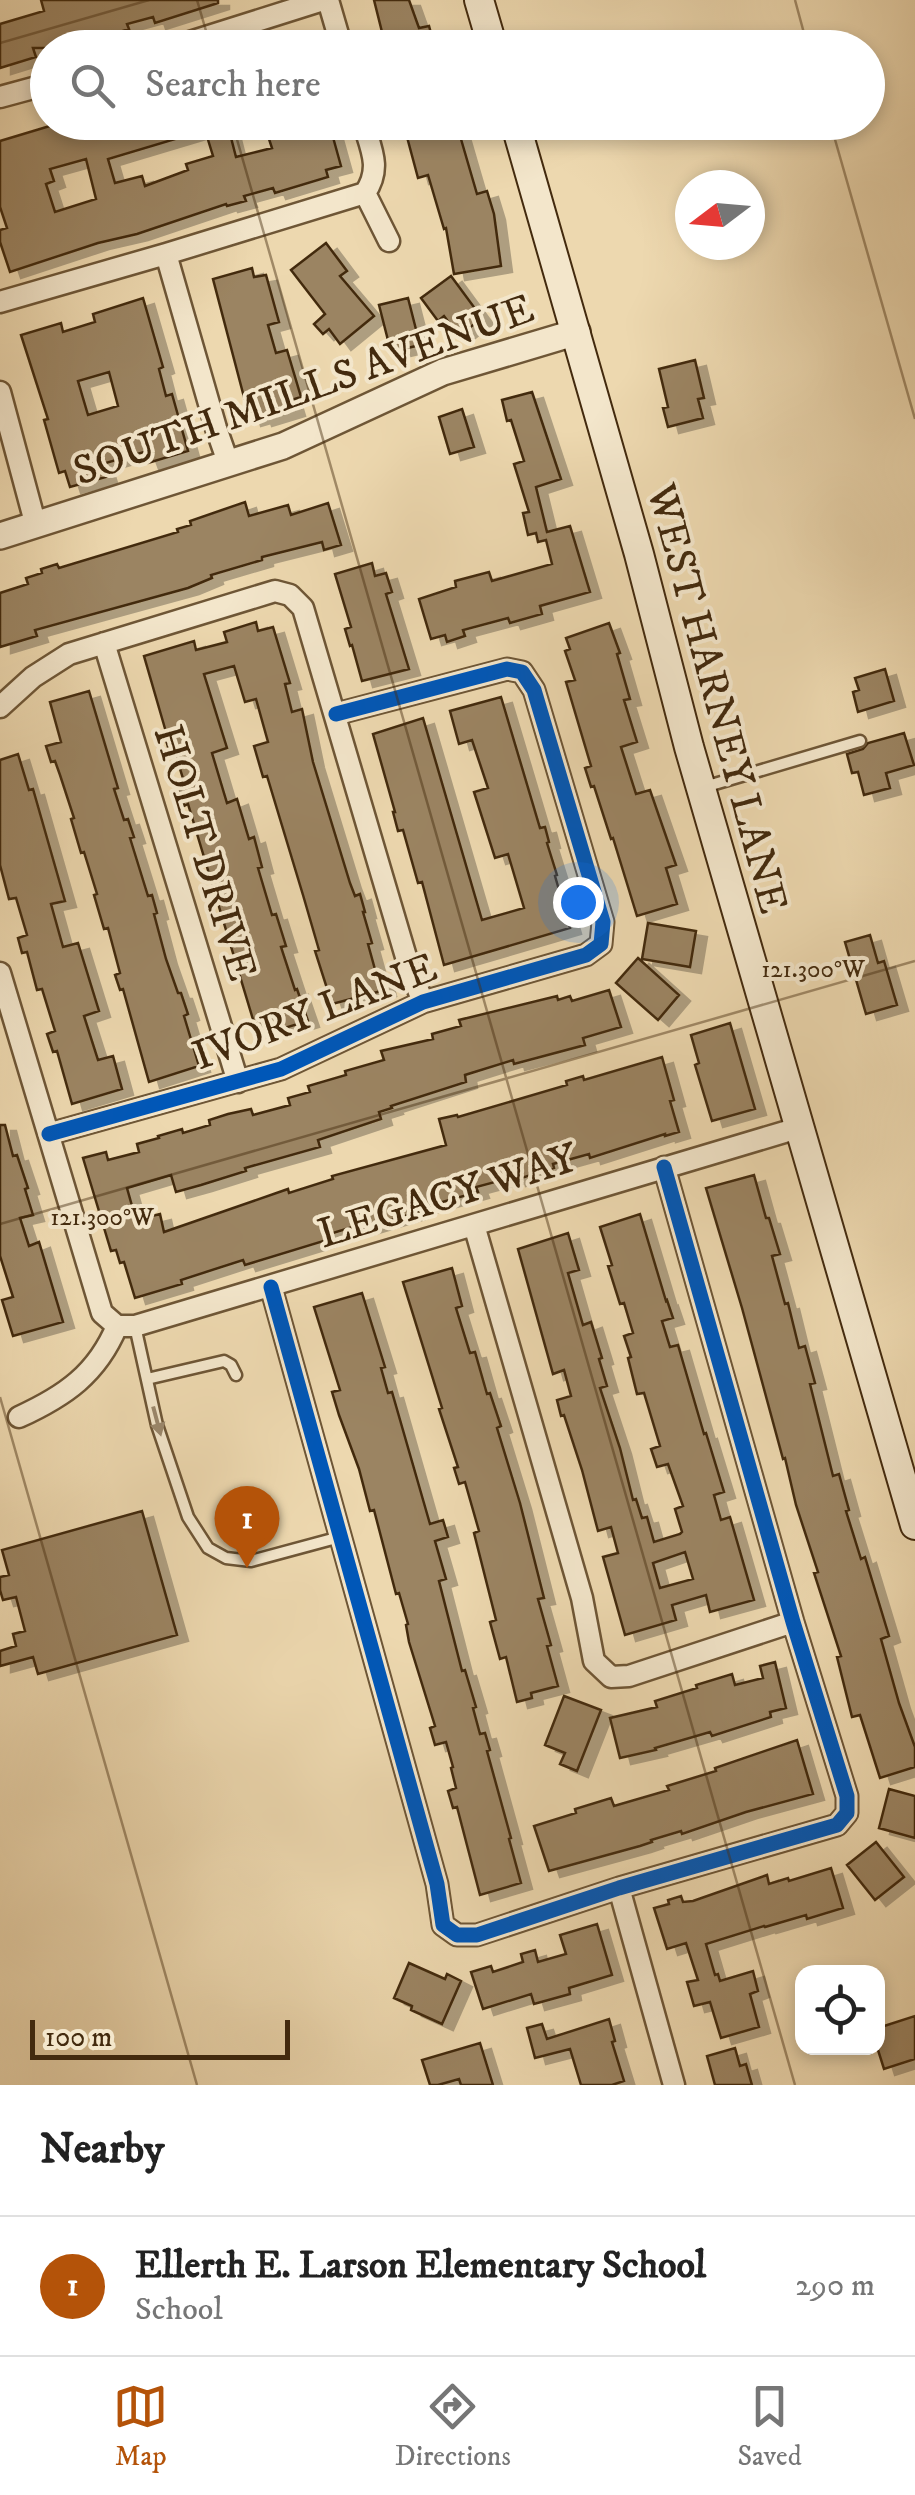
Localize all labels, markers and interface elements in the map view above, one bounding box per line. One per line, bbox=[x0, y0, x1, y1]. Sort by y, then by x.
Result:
search box bbox=[30, 30, 885, 140]
icon: search bbox=[65, 58, 120, 113]
text: Search here bbox=[145, 61, 321, 109]
north arrow bbox=[675, 170, 765, 260]
street label: SOUTH MILLS AVENUE bbox=[67, 283, 541, 498]
street label: WEST HARNEY LANE bbox=[633, 477, 798, 919]
street label: HOLT DRIVE bbox=[141, 719, 268, 987]
your location bbox=[553, 877, 604, 928]
street label: IVORY LANE bbox=[186, 942, 445, 1083]
text: 121.300°W bbox=[761, 954, 866, 985]
street label: LEGACY WAY bbox=[312, 1133, 584, 1261]
text: 121.300°W bbox=[50, 1202, 155, 1233]
one-way arrow bbox=[149, 1406, 165, 1437]
pin: 1 bbox=[214, 1486, 280, 1568]
map controls bbox=[795, 1965, 885, 2055]
button: locate bbox=[795, 1965, 885, 2055]
scale bar bbox=[30, 2015, 290, 2060]
text: 100 m bbox=[45, 2020, 112, 2055]
text: Nearby bbox=[40, 2124, 164, 2176]
text: Ellerth E. Larson Elementary School bbox=[135, 2242, 706, 2290]
text: 1 bbox=[67, 2266, 78, 2306]
text: 290 m bbox=[795, 2266, 875, 2306]
text: School bbox=[135, 2290, 223, 2330]
tab: Map bbox=[113, 2379, 168, 2474]
tab: Directions bbox=[395, 2379, 511, 2474]
tab: Saved bbox=[737, 2379, 802, 2474]

